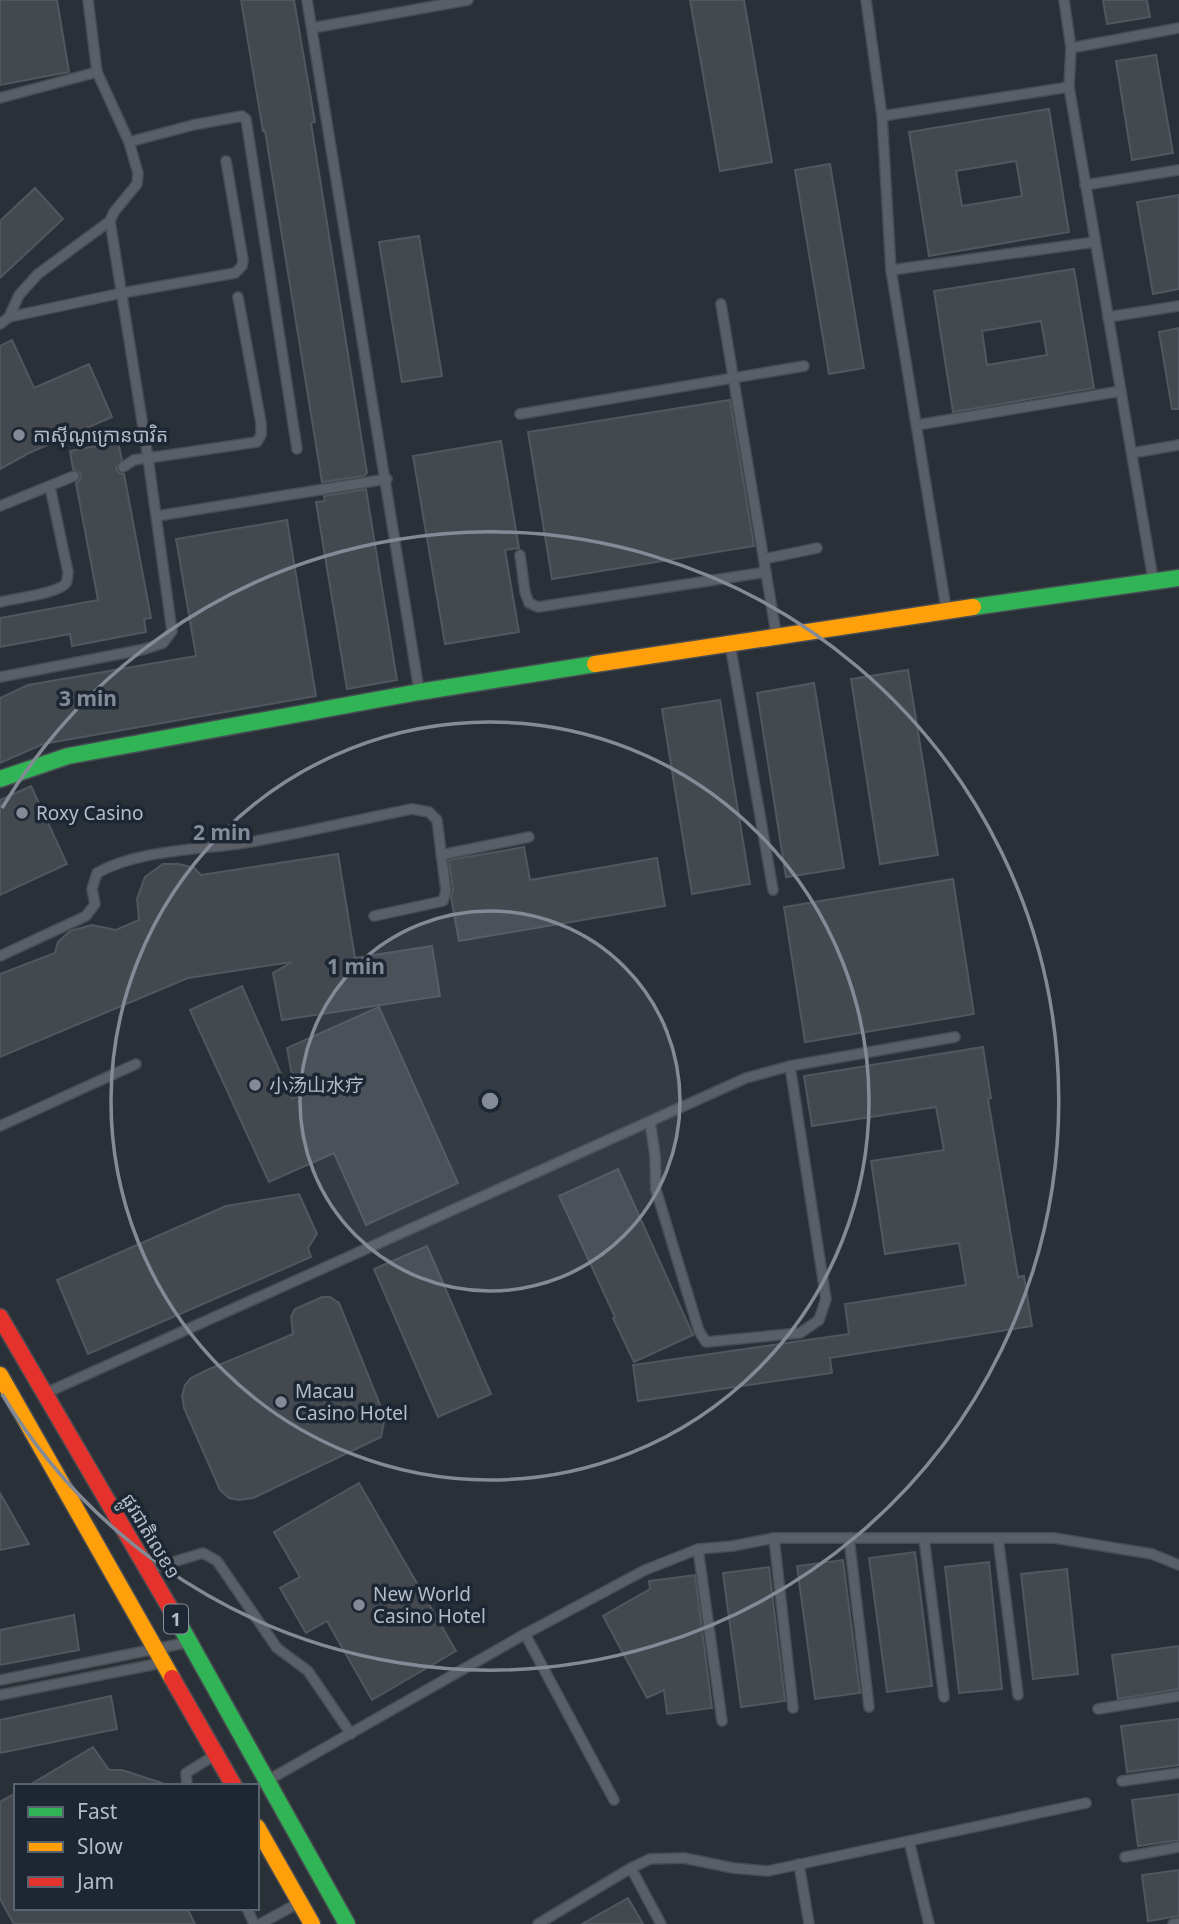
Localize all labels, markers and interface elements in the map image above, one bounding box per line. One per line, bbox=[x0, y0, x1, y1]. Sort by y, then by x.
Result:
place label: កាស៊ីណូក្រោនបាវិត bbox=[33, 422, 168, 448]
marker: កាស៊ីណូក្រោនបាវិត bbox=[11, 427, 27, 443]
text: 3 min bbox=[59, 684, 117, 712]
place label: Roxy Casino bbox=[36, 800, 144, 826]
marker: Roxy Casino bbox=[14, 805, 30, 821]
text: 2 min bbox=[193, 818, 251, 846]
text: 1 min bbox=[327, 952, 385, 980]
place label: 小汤山水疗 bbox=[269, 1072, 364, 1098]
marker: 小汤山水疗 bbox=[247, 1077, 263, 1093]
centre of rings bbox=[478, 1089, 502, 1113]
place label: Macau Casino Hotel bbox=[295, 1378, 408, 1426]
marker: Macau Casino Hotel bbox=[273, 1394, 289, 1410]
street label: ផ្លូវជាតិលេខ១ bbox=[111, 1489, 187, 1586]
place label: New World Casino Hotel bbox=[373, 1581, 486, 1629]
marker: New World Casino Hotel bbox=[351, 1597, 367, 1613]
road number: 1 bbox=[164, 1604, 188, 1634]
legend bbox=[14, 1784, 259, 1910]
text: Fast bbox=[77, 1797, 118, 1825]
text: Slow bbox=[77, 1832, 123, 1860]
text: Jam bbox=[75, 1867, 114, 1895]

